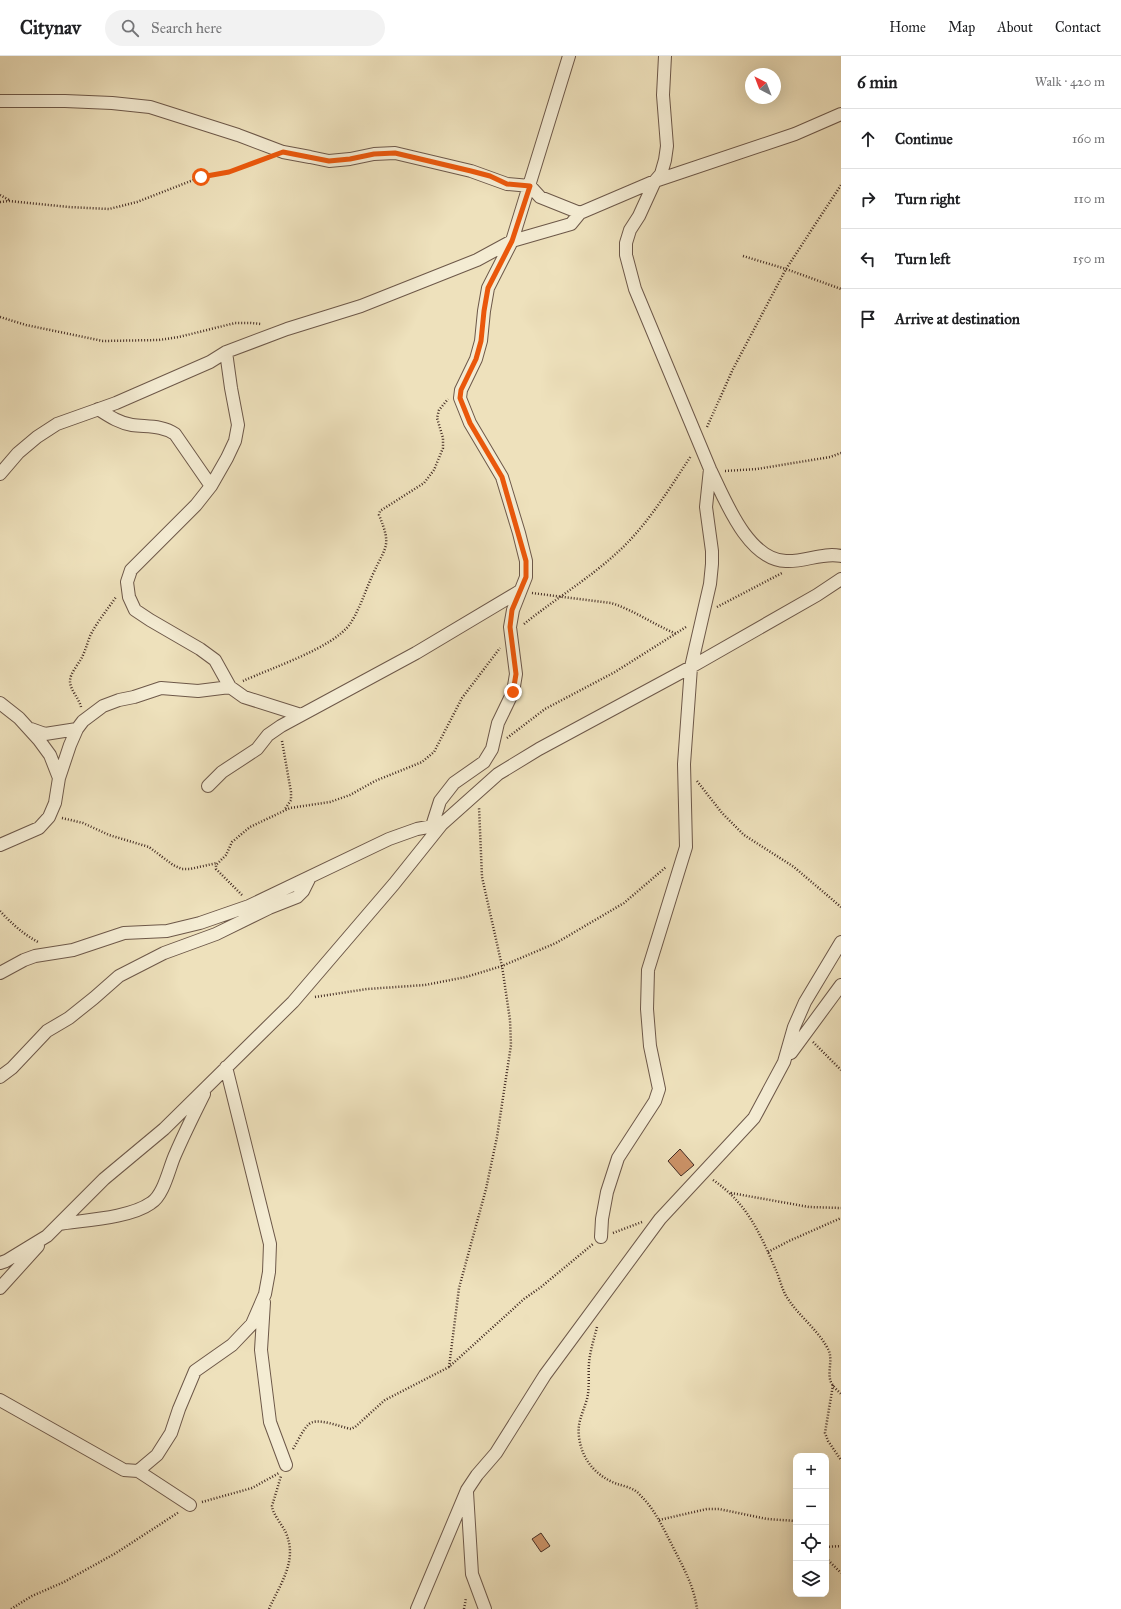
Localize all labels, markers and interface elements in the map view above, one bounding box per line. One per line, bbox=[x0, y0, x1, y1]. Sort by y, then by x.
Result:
search box bbox=[105, 10, 385, 46]
text: Citynav bbox=[20, 16, 81, 39]
icon: search bbox=[119, 17, 141, 39]
text: Search here bbox=[151, 19, 222, 37]
text: Home bbox=[889, 19, 926, 36]
text: Map bbox=[948, 19, 975, 36]
text: About bbox=[997, 19, 1033, 36]
text: Contact bbox=[1055, 19, 1101, 36]
north arrow bbox=[745, 68, 781, 104]
text: 6 min bbox=[857, 72, 898, 93]
text: Walk · 420 m bbox=[1035, 74, 1105, 90]
icon: ahead bbox=[857, 128, 879, 150]
text: Continue bbox=[895, 130, 953, 148]
text: 160 m bbox=[1072, 131, 1105, 147]
route start bbox=[192, 168, 210, 186]
icon: right bbox=[857, 188, 879, 210]
text: Turn right bbox=[895, 190, 960, 208]
text: 110 m bbox=[1073, 191, 1105, 207]
icon: left bbox=[857, 248, 879, 270]
text: Turn left bbox=[895, 250, 951, 268]
text: 150 m bbox=[1073, 251, 1105, 267]
icon: arrive bbox=[857, 308, 879, 330]
text: Arrive at destination bbox=[895, 310, 1020, 328]
route end bbox=[504, 683, 522, 701]
map controls bbox=[793, 1453, 829, 1597]
button: + bbox=[793, 1453, 829, 1489]
button: − bbox=[793, 1489, 829, 1525]
button: locate bbox=[793, 1525, 829, 1561]
button: layers bbox=[793, 1561, 829, 1597]

